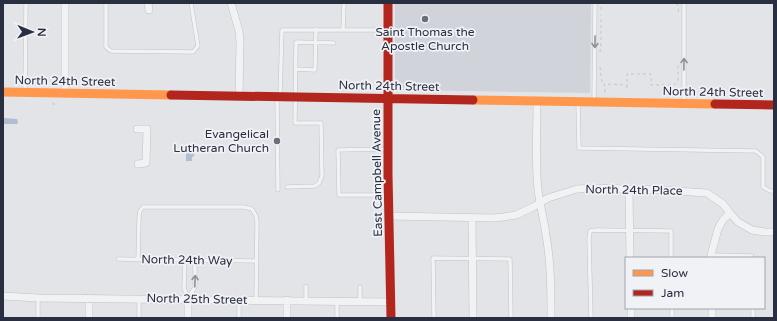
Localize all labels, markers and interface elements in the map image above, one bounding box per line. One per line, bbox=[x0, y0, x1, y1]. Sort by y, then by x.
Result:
north arrow bbox=[12, 12, 52, 52]
marker: Saint Thomas the Apostle Church bbox=[420, 14, 430, 24]
place label: Saint Thomas the Apostle Church bbox=[375, 25, 475, 53]
text: N bbox=[35, 28, 48, 37]
one-way arrow bbox=[591, 35, 599, 48]
one-way arrow bbox=[680, 58, 688, 71]
street label: North 24th Street bbox=[15, 73, 116, 89]
street label: North 24th Street bbox=[339, 78, 440, 94]
street label: North 24th Street bbox=[663, 84, 764, 100]
street label: East Campbell Avenue bbox=[369, 109, 385, 237]
place label: Evangelical Lutheran Church bbox=[173, 127, 269, 155]
marker: Evangelical Lutheran Church bbox=[272, 136, 282, 146]
street label: North 24th Place bbox=[585, 182, 683, 198]
street label: North 24th Way bbox=[141, 252, 233, 268]
legend bbox=[625, 257, 765, 309]
text: Slow bbox=[661, 266, 688, 280]
one-way arrow bbox=[191, 275, 198, 288]
text: Jam bbox=[661, 286, 684, 300]
street label: North 25th Street bbox=[147, 291, 248, 307]

